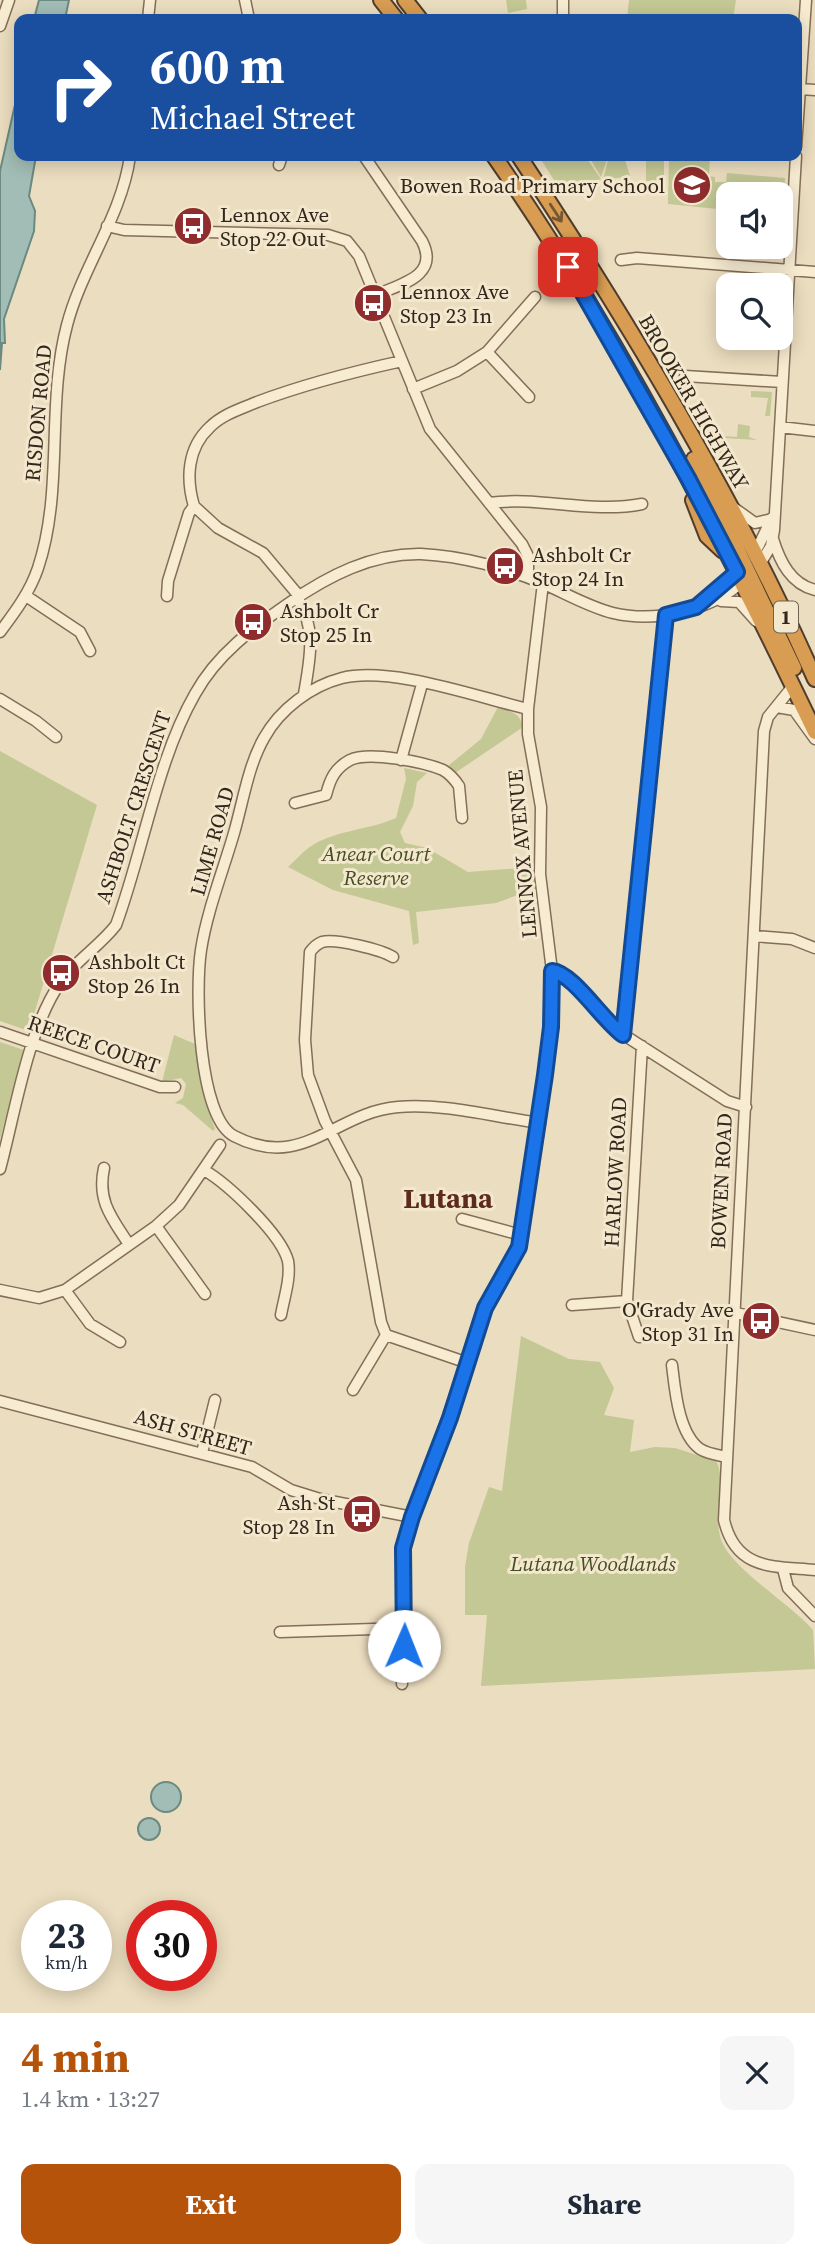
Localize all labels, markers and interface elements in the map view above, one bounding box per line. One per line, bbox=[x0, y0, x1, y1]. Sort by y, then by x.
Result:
text: 600 m bbox=[150, 32, 285, 99]
icon: right bbox=[35, 42, 126, 133]
text: Michael Street bbox=[150, 96, 355, 140]
school or university icon: Bowen Road Primary School bbox=[671, 164, 713, 206]
place label: Bowen Road Primary School bbox=[400, 171, 665, 200]
map controls bbox=[716, 182, 793, 350]
button: sound bbox=[716, 182, 793, 259]
place label: Lennox Ave Stop 22 Out bbox=[220, 200, 329, 253]
one-way arrow bbox=[549, 203, 564, 222]
bus stop icon: Lennox Ave Stop 22 Out bbox=[172, 205, 214, 247]
pin bbox=[538, 237, 598, 297]
icon: arrive bbox=[549, 248, 587, 286]
button: search bbox=[716, 273, 793, 350]
place label: Lennox Ave Stop 23 In bbox=[400, 277, 509, 330]
bus stop icon: Lennox Ave Stop 23 In bbox=[352, 282, 394, 324]
street label: BROOKER HIGHWAY bbox=[632, 309, 756, 496]
street label: RISDON ROAD bbox=[18, 343, 58, 483]
place label: Ashbolt Cr Stop 24 In bbox=[532, 540, 631, 593]
bus stop icon: Ashbolt Cr Stop 24 In bbox=[484, 545, 526, 587]
place label: Ashbolt Cr Stop 25 In bbox=[280, 596, 379, 649]
bus stop icon: Ashbolt Cr Stop 25 In bbox=[232, 601, 274, 643]
road number: 1 bbox=[774, 602, 798, 632]
street label: ASHBOLT CRESCENT bbox=[88, 707, 178, 907]
street label: LENNOX AVENUE bbox=[500, 769, 544, 939]
street label: LIME ROAD bbox=[183, 783, 241, 899]
park label: Anear Court Reserve bbox=[321, 839, 431, 892]
place label: Ashbolt Ct Stop 26 In bbox=[88, 947, 185, 1000]
bus stop icon: Ashbolt Ct Stop 26 In bbox=[40, 952, 82, 994]
street label: REECE COURT bbox=[24, 1008, 164, 1080]
street label: HARLOW ROAD bbox=[597, 1096, 633, 1248]
street label: BOWEN ROAD bbox=[703, 1112, 739, 1250]
district label: Lutana bbox=[403, 1179, 493, 1217]
place label: O'Grady Ave Stop 31 In bbox=[622, 1295, 734, 1348]
bus stop icon: O'Grady Ave Stop 31 In bbox=[740, 1300, 782, 1342]
street label: ASH STREET bbox=[131, 1401, 255, 1463]
place label: Ash St Stop 28 In bbox=[243, 1488, 335, 1541]
bus stop icon: Ash St Stop 28 In bbox=[341, 1493, 383, 1535]
park label: Lutana Woodlands bbox=[509, 1549, 676, 1578]
position arrow bbox=[367, 1609, 441, 1683]
speed limit sign: 30 bbox=[126, 1900, 217, 1991]
text: 23 bbox=[48, 1912, 85, 1960]
text: km/h bbox=[45, 1950, 88, 1975]
text: 4 min bbox=[21, 2028, 130, 2086]
button: close bbox=[720, 2036, 794, 2110]
text: 1.4 km · 13:27 bbox=[21, 2083, 160, 2115]
button: Exit bbox=[21, 2164, 401, 2244]
button: Share bbox=[415, 2164, 794, 2244]

